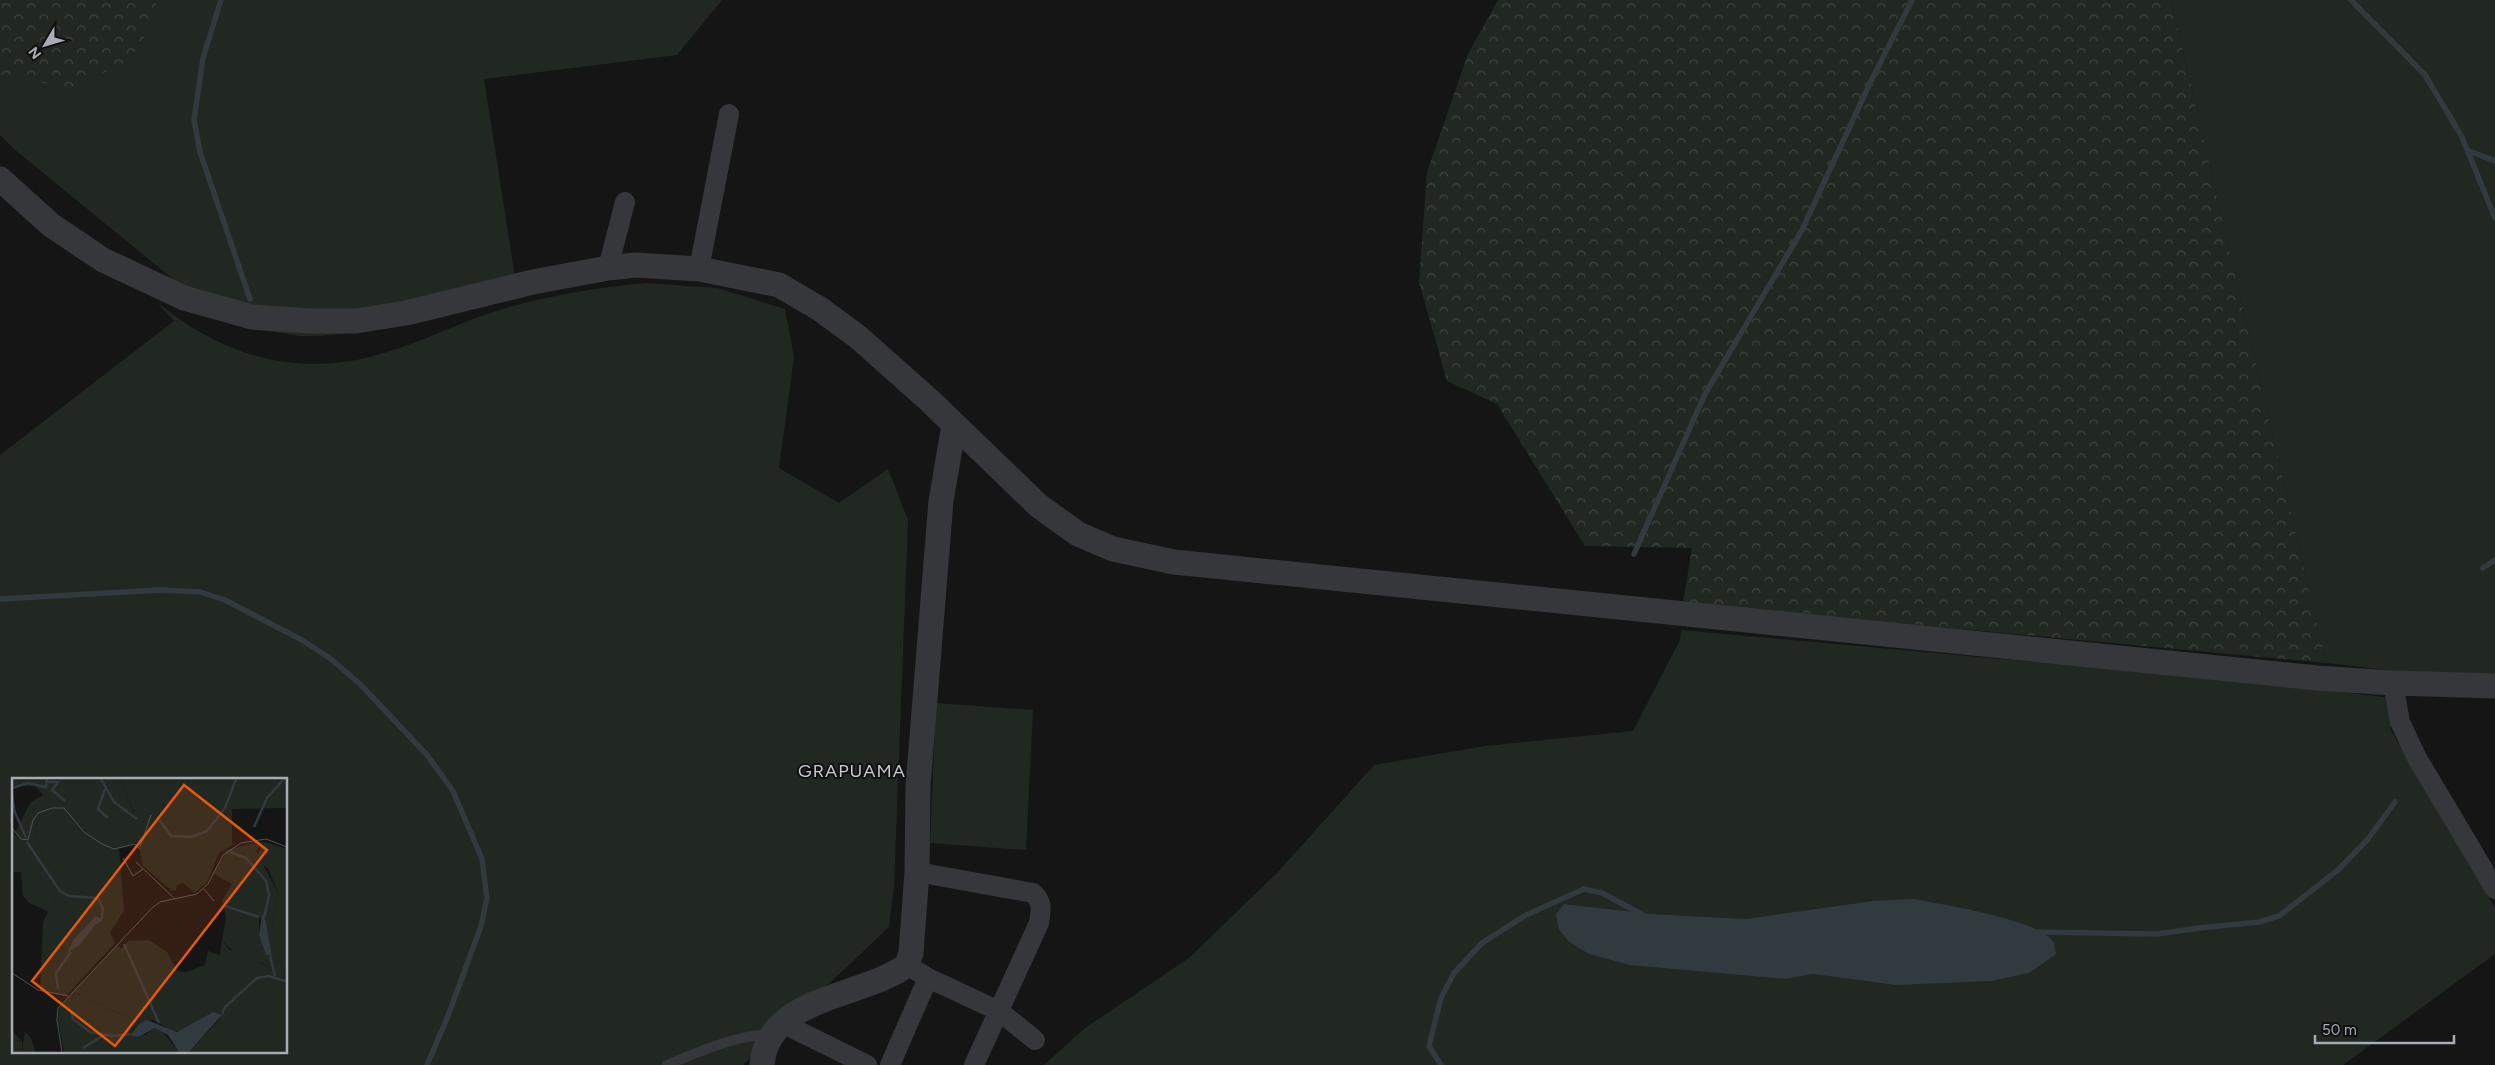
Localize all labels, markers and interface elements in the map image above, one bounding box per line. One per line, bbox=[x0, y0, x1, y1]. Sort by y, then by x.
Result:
north arrow bbox=[20, 20, 70, 70]
text: N bbox=[25, 43, 45, 62]
district label: GRAPUAMA bbox=[798, 760, 906, 782]
inset map bbox=[12, 778, 288, 1052]
scale bar bbox=[2315, 1012, 2454, 1044]
text: 50 m bbox=[2322, 1021, 2357, 1039]

